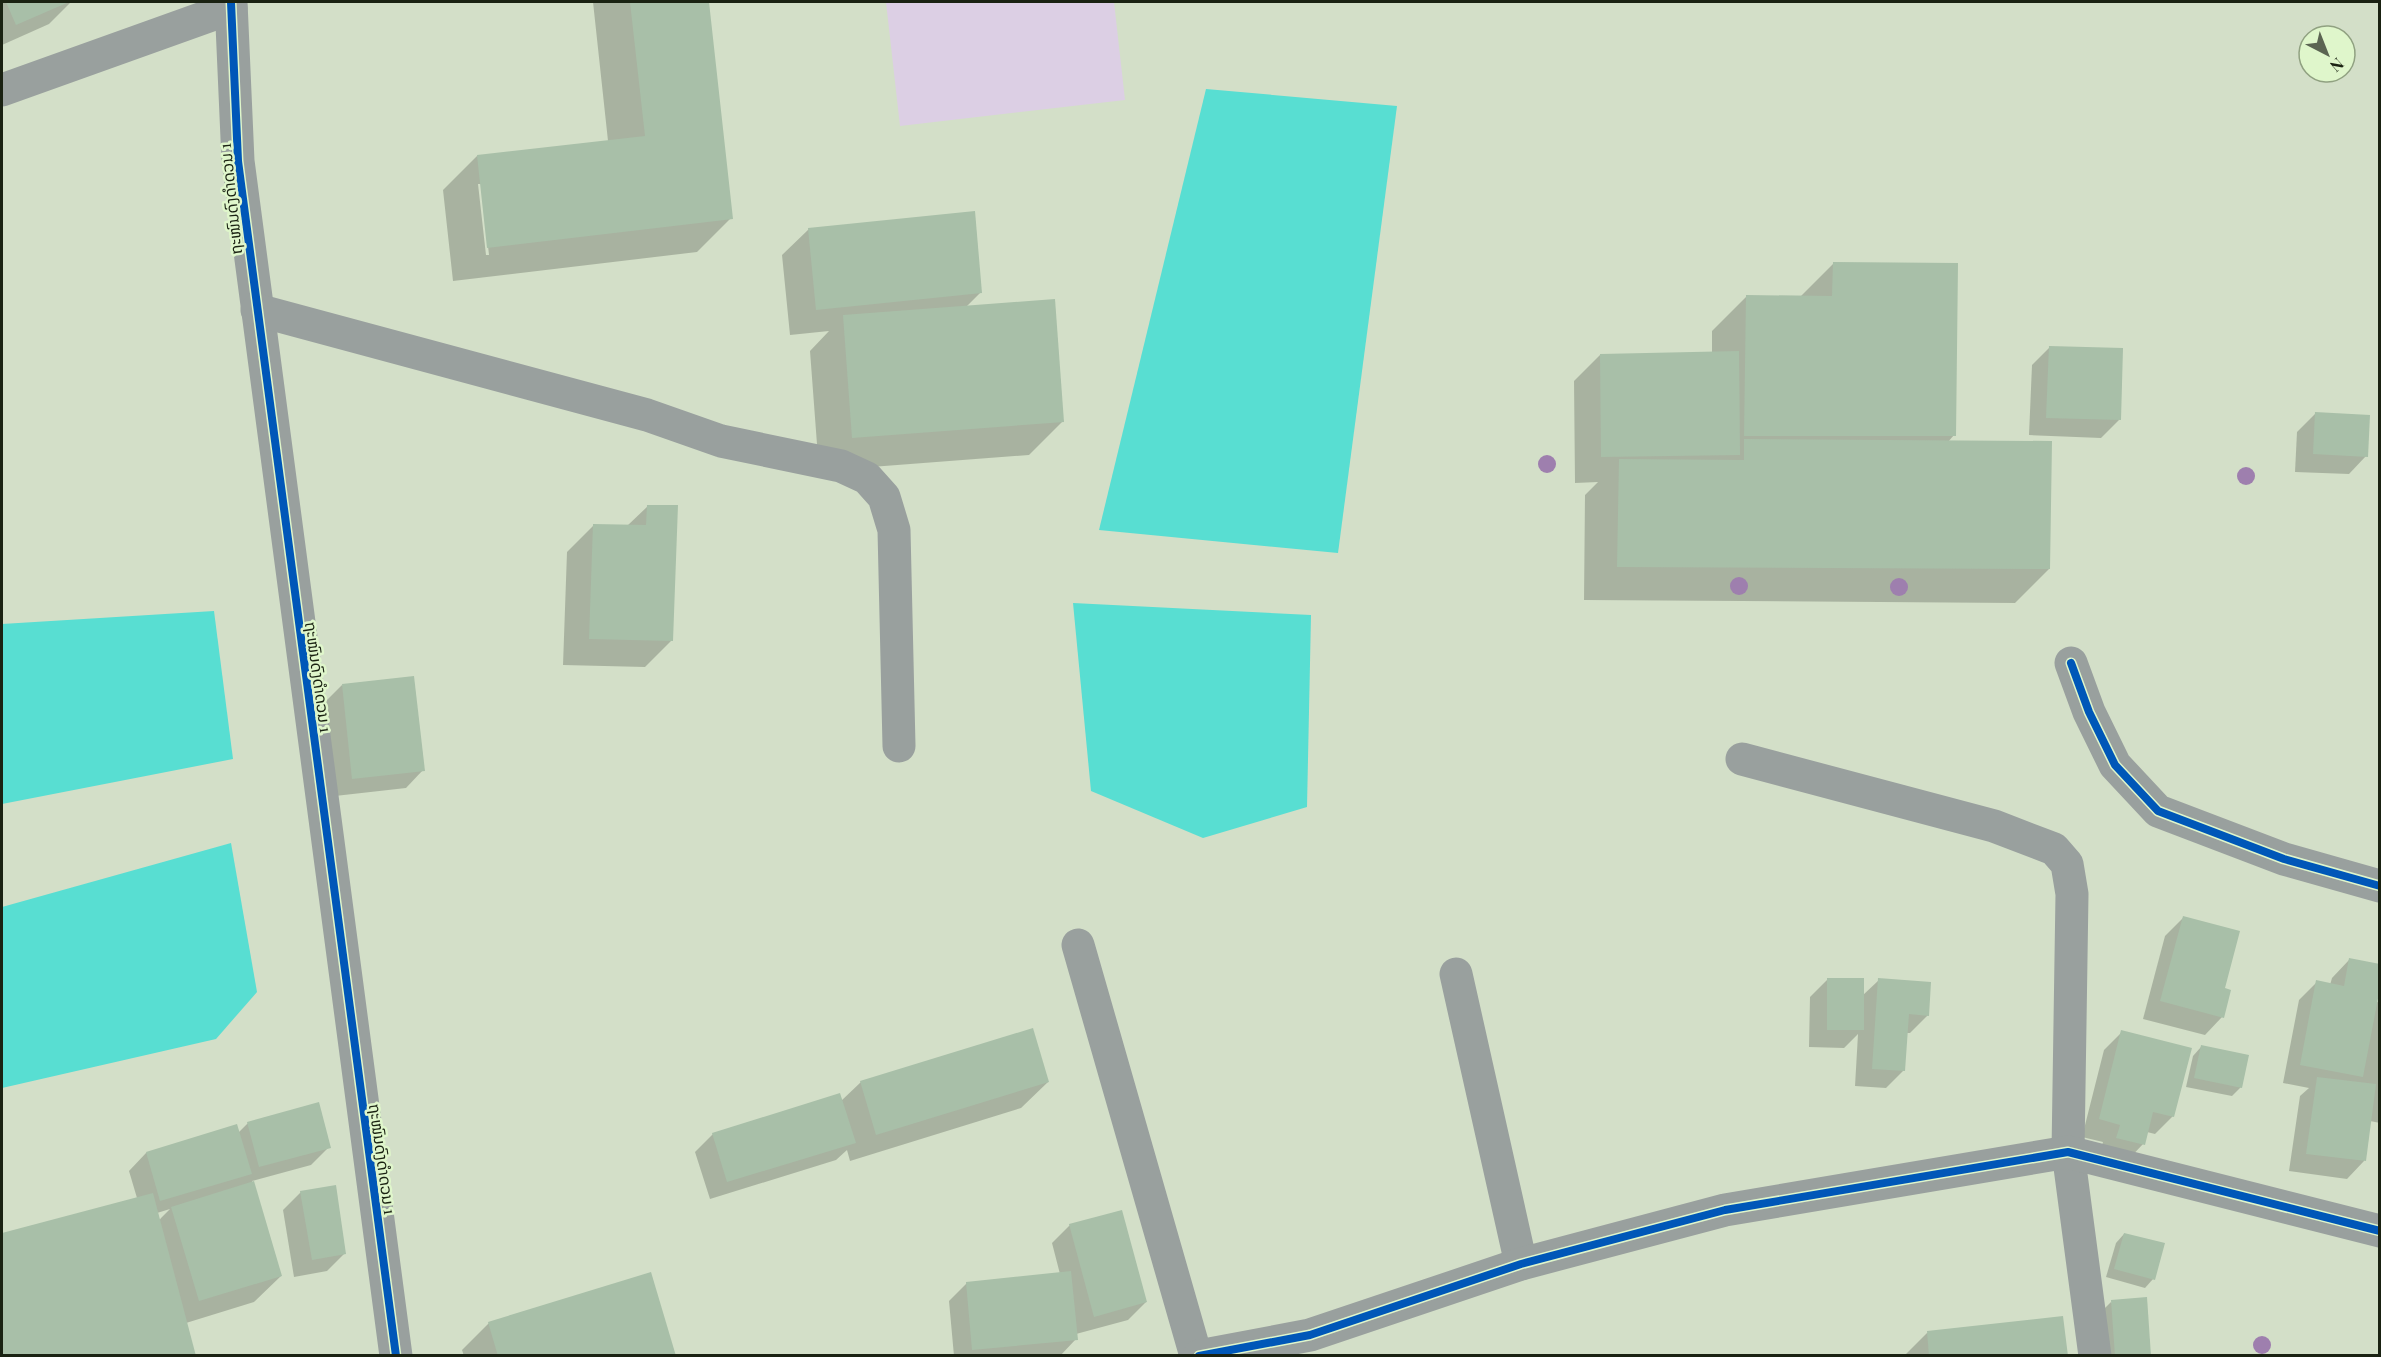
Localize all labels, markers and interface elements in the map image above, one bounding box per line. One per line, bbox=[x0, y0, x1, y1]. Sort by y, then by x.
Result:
north arrow bbox=[2297, 24, 2357, 84]
text: N bbox=[2326, 54, 2349, 77]
street label: ຖະໜົນດົງດຳດວນ 1 bbox=[214, 142, 246, 256]
street label: ຖະໜົນດົງດຳດວນ 1 bbox=[301, 620, 337, 734]
street label: ຖະໜົນດົງດຳດວນ 1 bbox=[365, 1102, 401, 1216]

